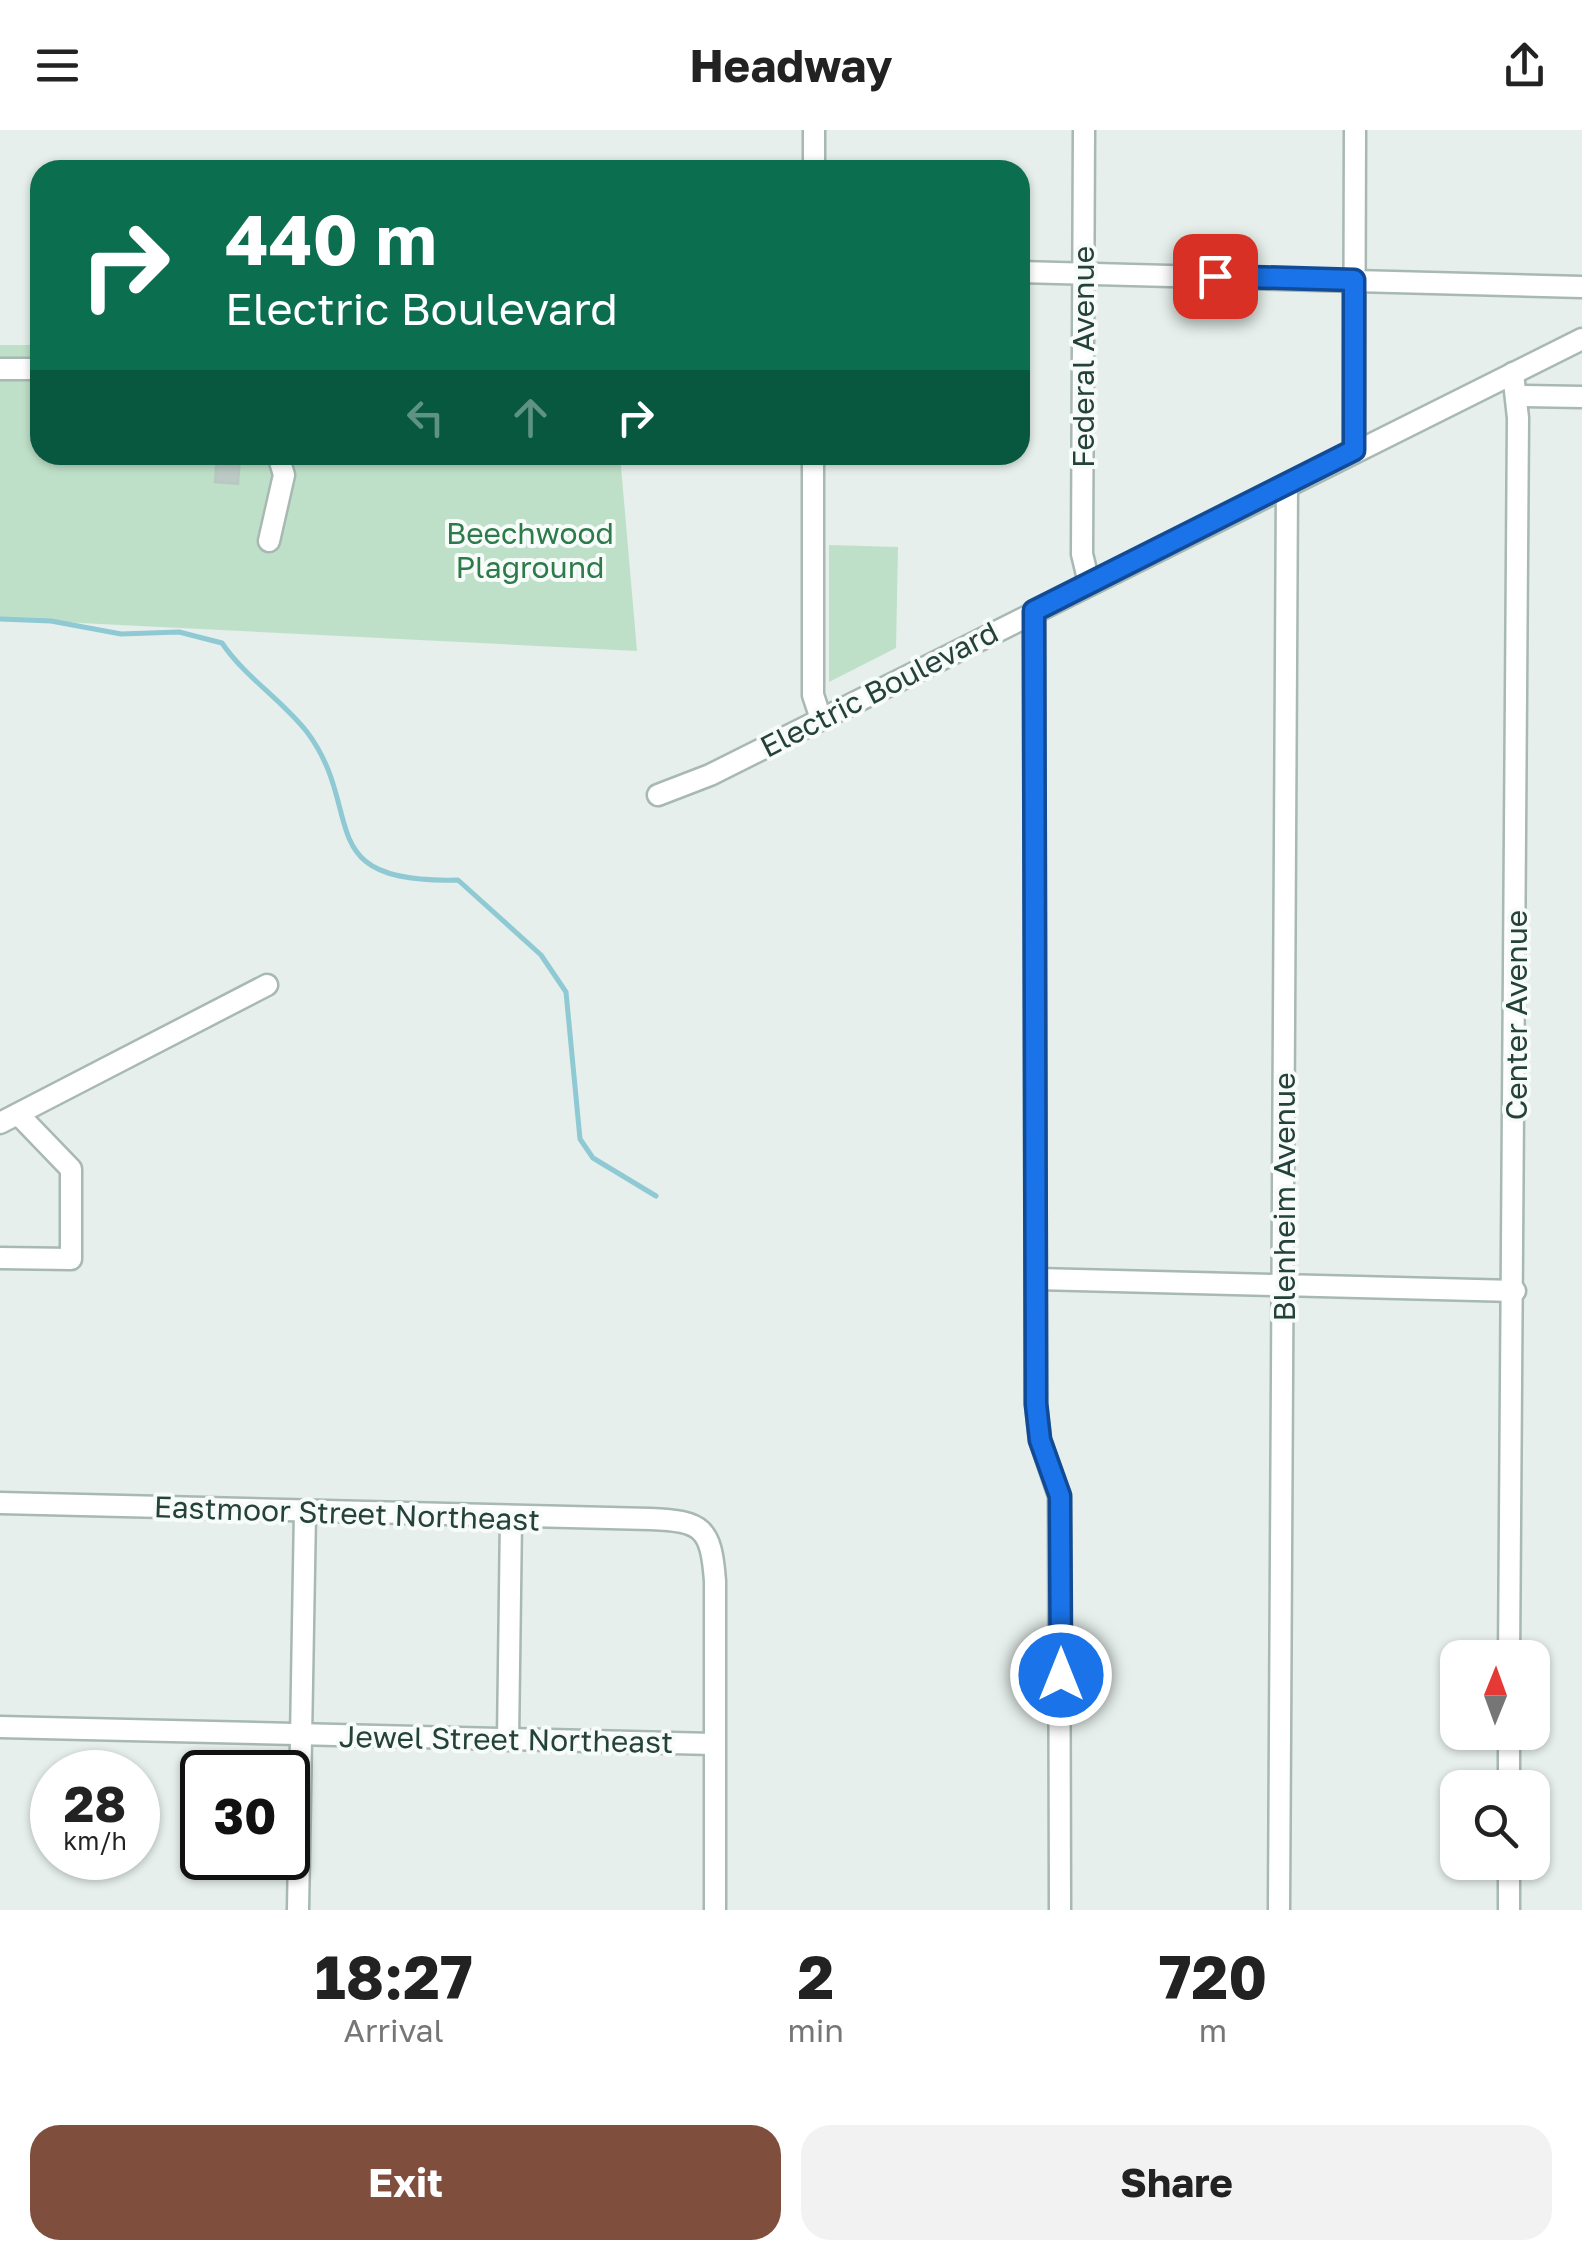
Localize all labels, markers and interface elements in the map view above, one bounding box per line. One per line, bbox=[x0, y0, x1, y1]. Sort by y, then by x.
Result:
icon: menu bbox=[30, 38, 85, 93]
text: Headway bbox=[689, 38, 893, 92]
icon: share bbox=[1497, 38, 1552, 93]
text: 440 m bbox=[225, 196, 437, 280]
icon: right bbox=[60, 200, 190, 330]
pin bbox=[1173, 234, 1258, 319]
street label: Federal Avenue bbox=[1065, 246, 1101, 468]
icon: arrive bbox=[1188, 249, 1243, 304]
text: Electric Boulevard bbox=[225, 281, 618, 335]
icon: left bbox=[398, 390, 453, 445]
icon: ahead bbox=[503, 390, 558, 445]
icon: right bbox=[608, 390, 663, 445]
park label: Beechwood Plaground bbox=[446, 515, 614, 585]
street label: Electric Boulevard bbox=[754, 613, 1004, 765]
street label: Center Avenue bbox=[1498, 910, 1534, 1120]
street label: Blenheim Avenue bbox=[1266, 1072, 1302, 1322]
street label: Eastmoor Street Northeast bbox=[153, 1488, 541, 1538]
position arrow bbox=[1009, 1623, 1113, 1727]
north arrow bbox=[1440, 1640, 1550, 1750]
map controls bbox=[1440, 1640, 1550, 1880]
street label: Jewel Street Northeast bbox=[339, 1718, 673, 1760]
speed limit sign: 30 bbox=[180, 1750, 310, 1880]
button: search bbox=[1440, 1770, 1550, 1880]
text: 28 bbox=[64, 1773, 126, 1833]
text: km/h bbox=[63, 1825, 127, 1856]
text: 18:27 bbox=[315, 1940, 473, 2012]
text: 2 bbox=[797, 1940, 834, 2012]
text: 720 bbox=[1159, 1940, 1267, 2012]
text: Arrival bbox=[344, 2011, 444, 2049]
text: min bbox=[787, 2011, 844, 2049]
text: m bbox=[1199, 2011, 1227, 2049]
button: Exit bbox=[30, 2125, 781, 2240]
button: Share bbox=[801, 2125, 1552, 2240]

